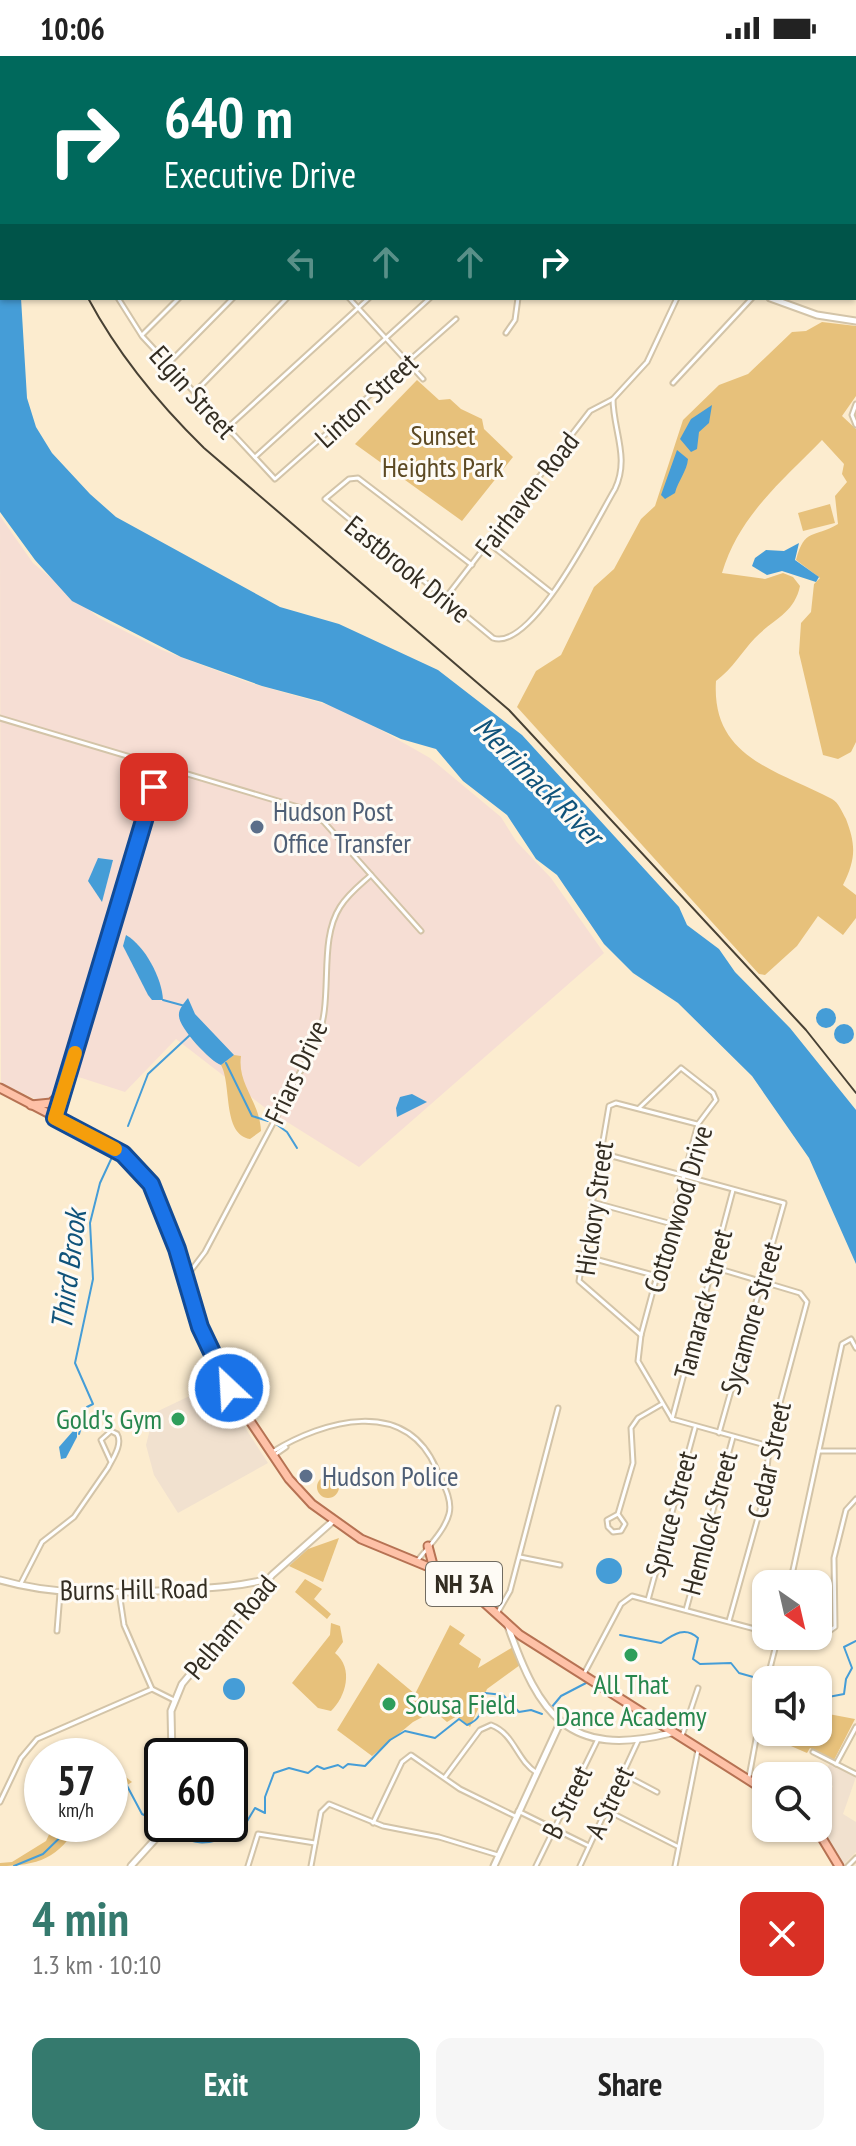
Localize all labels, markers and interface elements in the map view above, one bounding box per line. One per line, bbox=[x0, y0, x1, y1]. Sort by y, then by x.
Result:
text: 10:06 bbox=[40, 9, 105, 48]
text: 640 m bbox=[164, 81, 293, 153]
icon: right bbox=[32, 88, 136, 192]
text: Executive Drive bbox=[164, 151, 356, 198]
icon: left bbox=[280, 240, 324, 284]
icon: ahead bbox=[364, 240, 408, 284]
icon: ahead bbox=[448, 240, 492, 284]
icon: right bbox=[532, 240, 576, 284]
street label: Elgin Street bbox=[142, 337, 245, 446]
street label: Linton Street bbox=[307, 344, 425, 455]
park label: Sunset Heights Park bbox=[382, 416, 504, 485]
street label: Fairhaven Road bbox=[466, 424, 587, 564]
street label: Eastbrook Drive bbox=[338, 507, 479, 631]
water label: Merrimack River bbox=[466, 707, 615, 855]
pin bbox=[120, 753, 188, 821]
icon: arrive bbox=[132, 765, 176, 809]
place label: Hudson Post Office Transfer bbox=[273, 792, 411, 861]
marker: Hudson Post Office Transfer bbox=[248, 818, 266, 836]
street label: Friars Drive bbox=[255, 1014, 336, 1130]
street label: Cottonwood Drive bbox=[635, 1121, 721, 1297]
street label: Hickory Street bbox=[566, 1138, 621, 1277]
water label: Third Brook bbox=[41, 1204, 95, 1332]
street label: Tamarack Street bbox=[665, 1225, 740, 1383]
street label: Sycamore Street bbox=[711, 1237, 790, 1398]
position arrow bbox=[187, 1346, 271, 1430]
street label: Cedar Street bbox=[738, 1398, 799, 1522]
place label: Gold's Gym bbox=[56, 1400, 162, 1437]
marker: Gold's Gym bbox=[169, 1410, 187, 1428]
street label: Spruce Street bbox=[636, 1447, 705, 1581]
street label: Hemlock Street bbox=[672, 1447, 746, 1599]
place label: Hudson Police bbox=[322, 1457, 459, 1494]
marker: Hudson Police bbox=[297, 1467, 315, 1485]
road number: NH 3A bbox=[426, 1562, 502, 1606]
street label: Pelham Road bbox=[175, 1567, 284, 1687]
street label: Burns Hill Road bbox=[59, 1569, 209, 1608]
north arrow bbox=[752, 1570, 832, 1650]
map controls bbox=[752, 1570, 832, 1842]
marker: All That Dance Academy bbox=[622, 1646, 640, 1664]
place label: All That Dance Academy bbox=[556, 1665, 707, 1734]
button: sound bbox=[752, 1666, 832, 1746]
place label: Sousa Field bbox=[405, 1685, 516, 1722]
marker: Sousa Field bbox=[380, 1695, 398, 1713]
speed limit sign: 60 bbox=[144, 1738, 248, 1842]
text: 57 bbox=[57, 1754, 95, 1806]
street label: B Street bbox=[533, 1759, 600, 1845]
street label: A Street bbox=[576, 1759, 642, 1844]
button: search bbox=[752, 1762, 832, 1842]
text: km/h bbox=[58, 1797, 94, 1823]
text: 4 min bbox=[32, 1887, 129, 1949]
button: close bbox=[740, 1892, 824, 1976]
text: 1.3 km · 10:10 bbox=[32, 1948, 161, 1981]
button: Exit bbox=[32, 2038, 420, 2130]
button: Share bbox=[436, 2038, 824, 2130]

